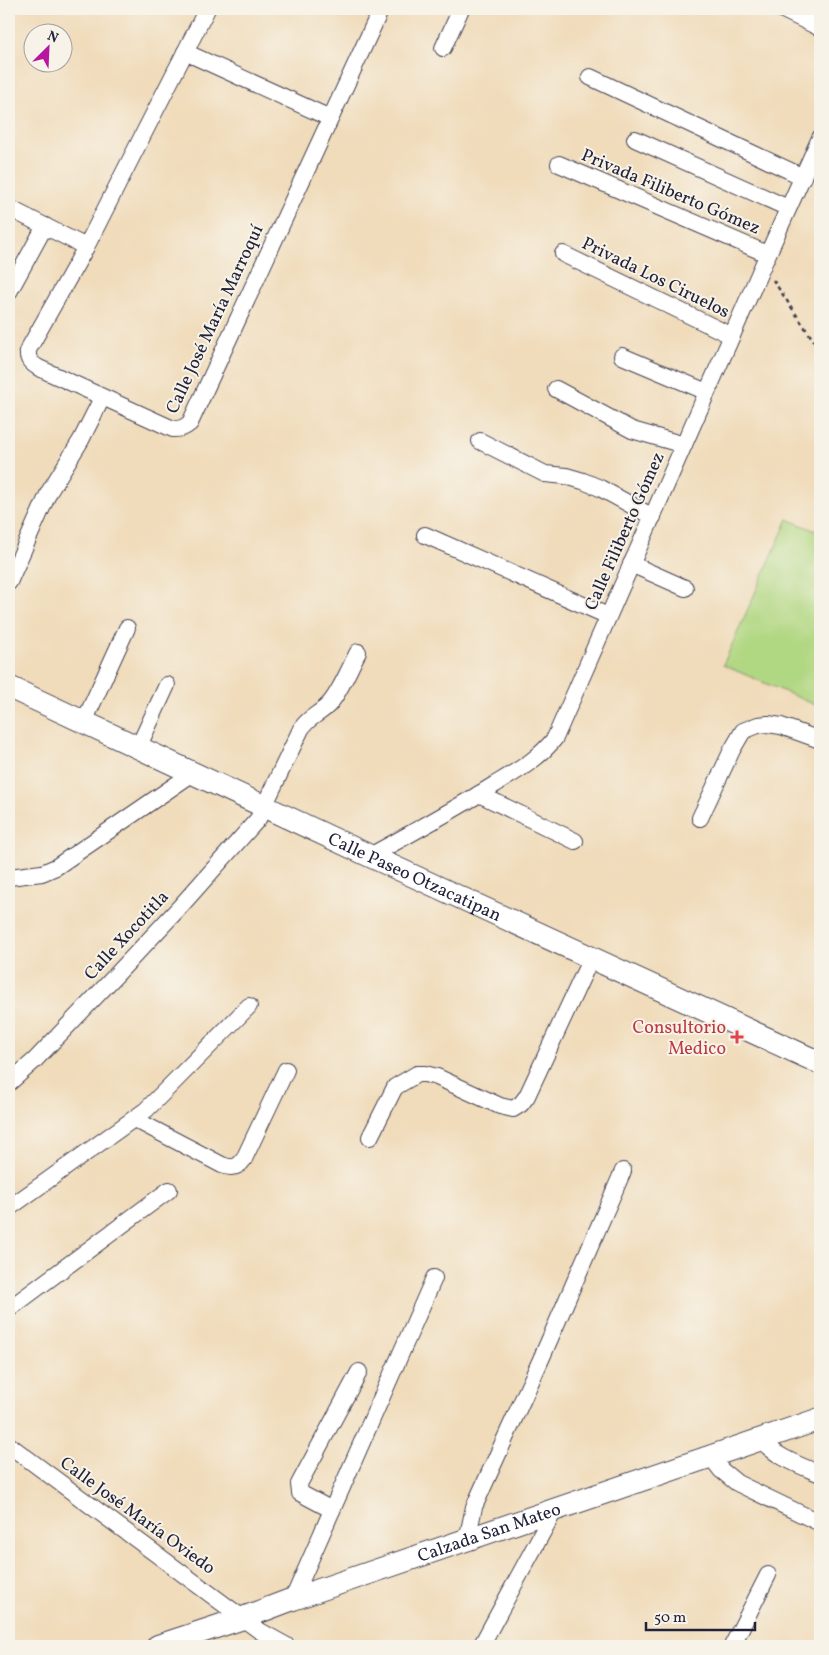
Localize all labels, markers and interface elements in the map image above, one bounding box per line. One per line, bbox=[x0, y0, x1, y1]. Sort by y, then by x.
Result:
north arrow bbox=[22, 22, 72, 72]
text: N bbox=[44, 27, 61, 48]
street label: Privada Filiberto Gómez bbox=[577, 143, 764, 241]
street label: Calle José María Marroquí bbox=[161, 220, 270, 418]
street label: Privada Los Ciruelos bbox=[577, 232, 733, 325]
street label: Calle Filiberto Gómez bbox=[579, 448, 672, 615]
street label: Calle Paseo Otzacatipan bbox=[323, 827, 505, 929]
street label: Calle Xocotitla bbox=[79, 886, 175, 986]
place label: Consultorio Medico bbox=[632, 1016, 726, 1062]
marker: Consultorio Medico bbox=[730, 1030, 744, 1044]
street label: Calle José María Oviedo bbox=[54, 1451, 220, 1581]
street label: Calzada San Mateo bbox=[414, 1497, 564, 1570]
scale bar bbox=[646, 1600, 755, 1632]
text: 50 m bbox=[654, 1608, 686, 1629]

